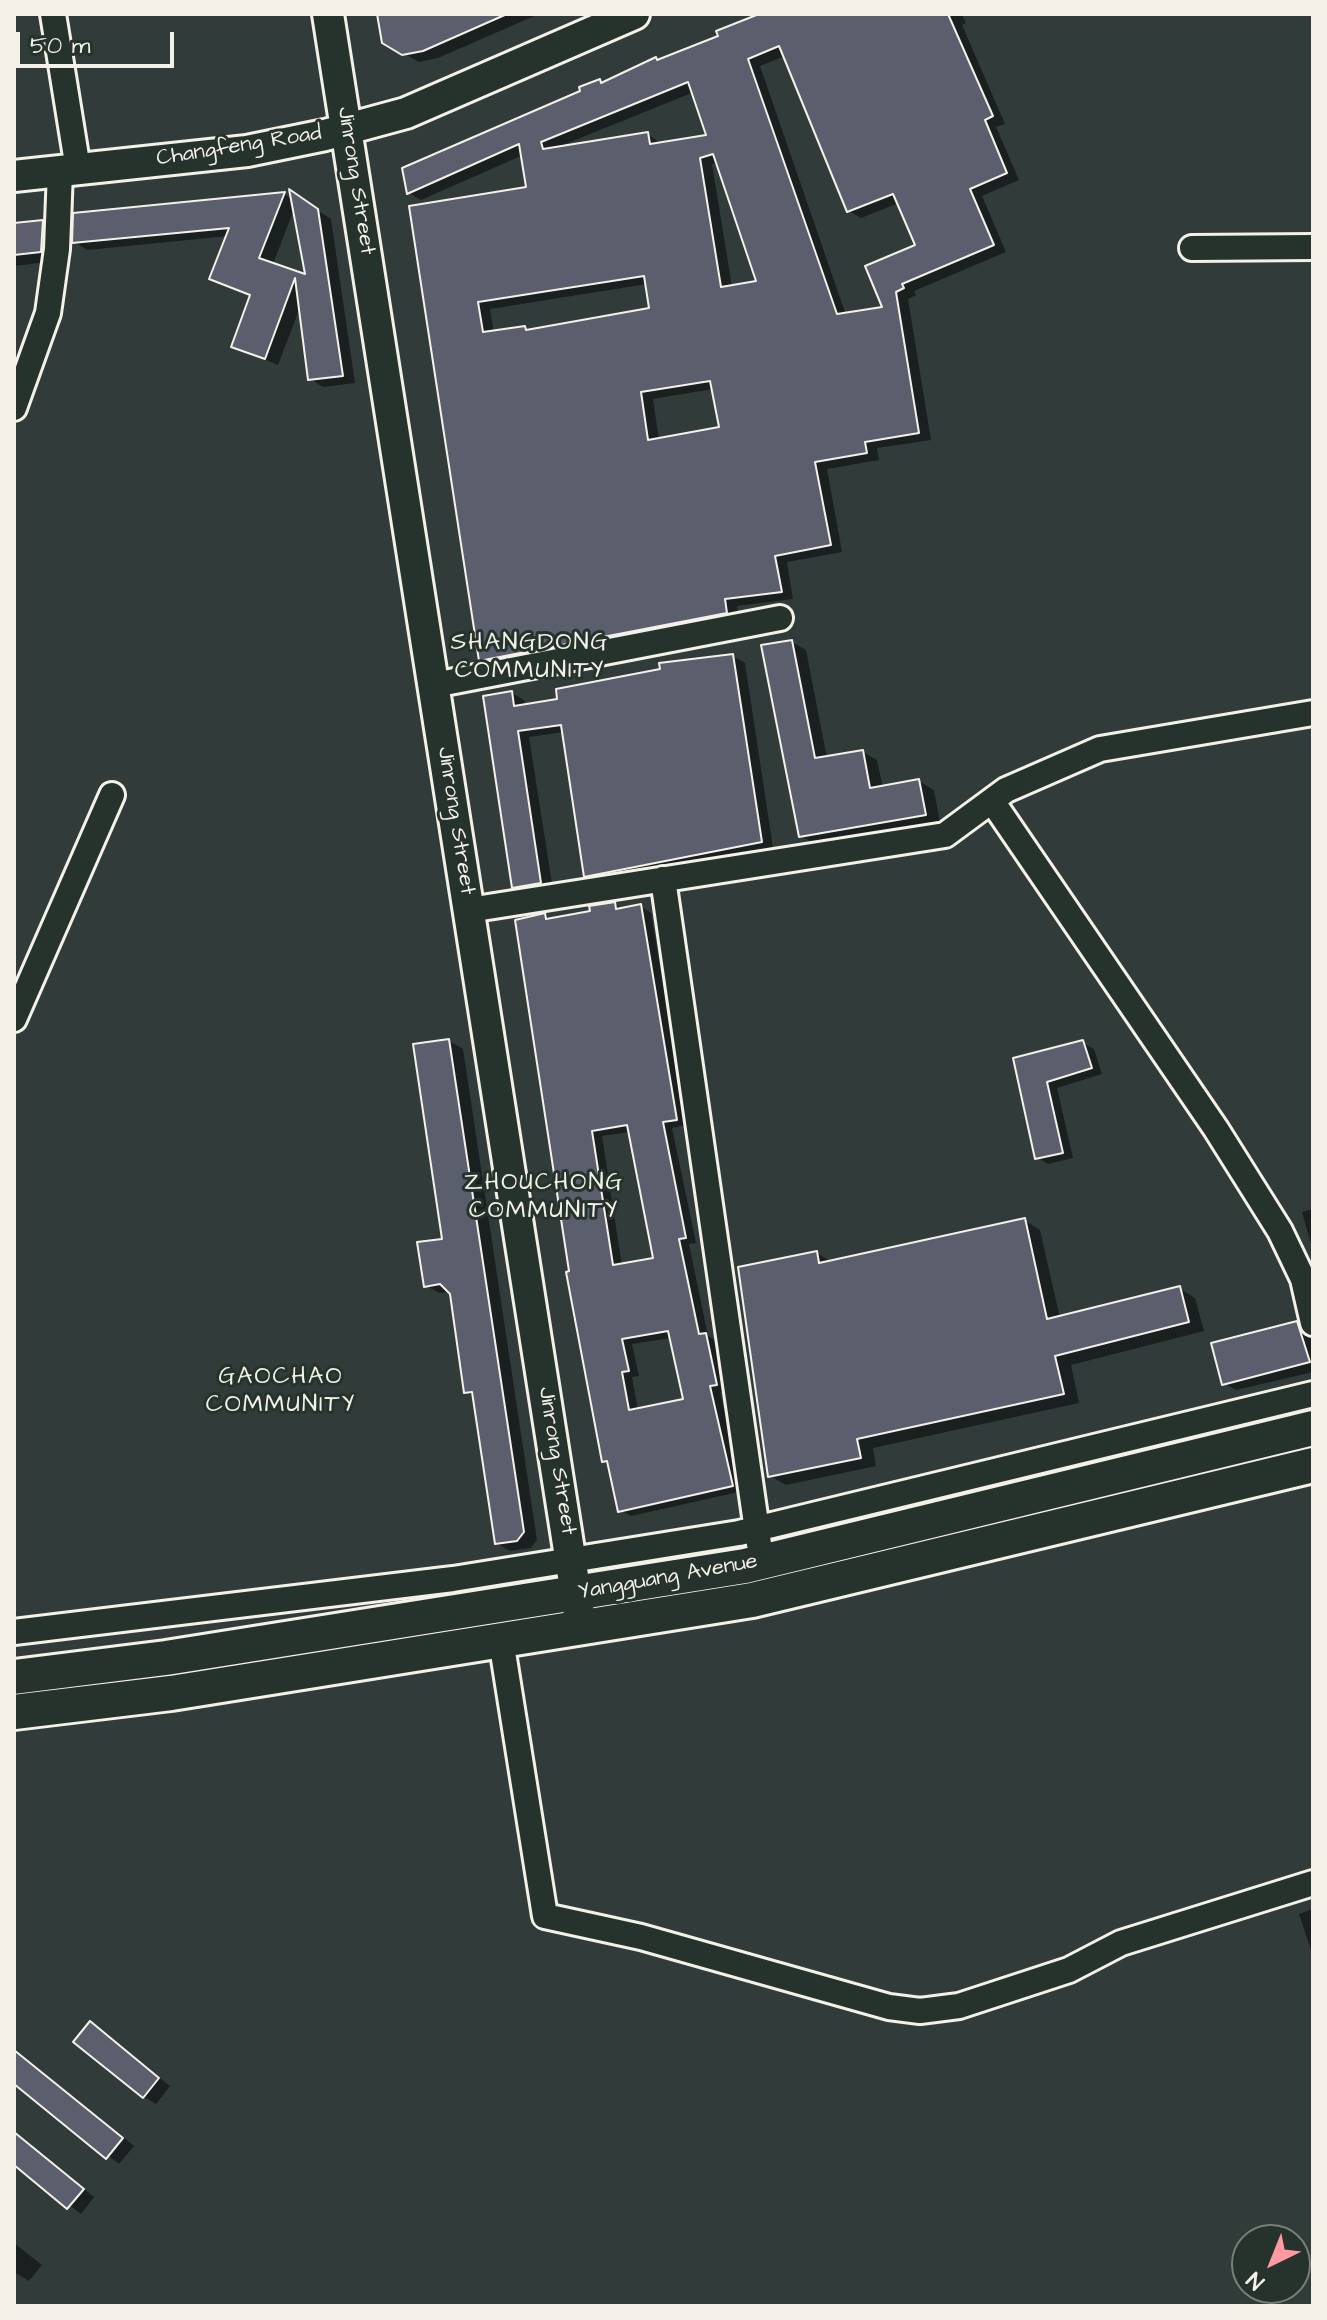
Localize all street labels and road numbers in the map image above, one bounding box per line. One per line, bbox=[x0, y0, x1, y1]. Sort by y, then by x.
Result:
street label: Jinrong Street bbox=[330, 105, 380, 257]
street label: Changfeng Road bbox=[155, 121, 323, 173]
street label: Jinrong Street bbox=[430, 745, 480, 897]
street label: Jinrong Street bbox=[531, 1385, 581, 1537]
street label: Yangguang Avenue bbox=[576, 1549, 760, 1607]

